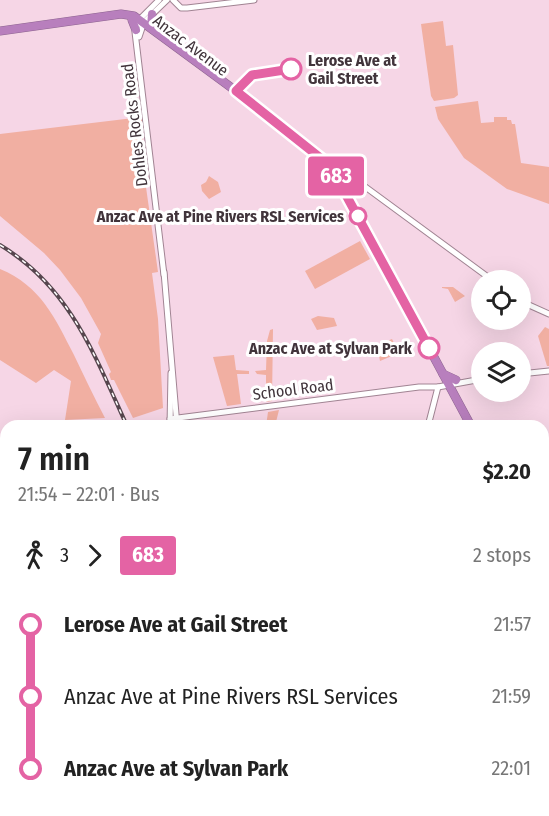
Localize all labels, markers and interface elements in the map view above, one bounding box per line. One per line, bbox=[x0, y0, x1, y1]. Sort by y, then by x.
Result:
street label: Anzac Avenue bbox=[149, 11, 232, 80]
place label: Lerose Ave at Gail Street bbox=[308, 51, 397, 88]
marker: Lerose Ave at Gail Street bbox=[280, 58, 302, 80]
street label: Dohles Rocks Road bbox=[118, 62, 151, 187]
line badge: 683 bbox=[302, 156, 370, 195]
text: 683 bbox=[320, 163, 352, 189]
place label: Anzac Ave at Pine Rivers RSL Services bbox=[96, 207, 344, 226]
marker: Anzac Ave at Pine Rivers RSL Services bbox=[349, 207, 367, 225]
map controls bbox=[471, 270, 531, 402]
button: locate bbox=[471, 270, 531, 330]
marker: Anzac Ave at Sylvan Park bbox=[418, 337, 440, 359]
place label: Anzac Ave at Sylvan Park bbox=[248, 339, 413, 358]
button: layers bbox=[471, 342, 531, 402]
street label: School Road bbox=[252, 375, 335, 404]
text: 7 min bbox=[18, 439, 90, 479]
text: $2.20 bbox=[483, 458, 531, 485]
text: 21:54 – 22:01 · Bus bbox=[18, 482, 159, 506]
icon: walk bbox=[18, 539, 51, 572]
icon: forward bbox=[78, 539, 111, 572]
text: 683 bbox=[132, 542, 164, 568]
text: 3 bbox=[60, 543, 69, 567]
text: 2 stops bbox=[473, 543, 531, 567]
text: Lerose Ave at Gail Street bbox=[64, 611, 287, 638]
text: 21:57 bbox=[494, 612, 531, 636]
text: Anzac Ave at Pine Rivers RSL Services bbox=[64, 683, 398, 710]
text: 21:59 bbox=[492, 684, 531, 708]
text: Anzac Ave at Sylvan Park bbox=[64, 755, 288, 782]
text: 22:01 bbox=[491, 756, 531, 780]

